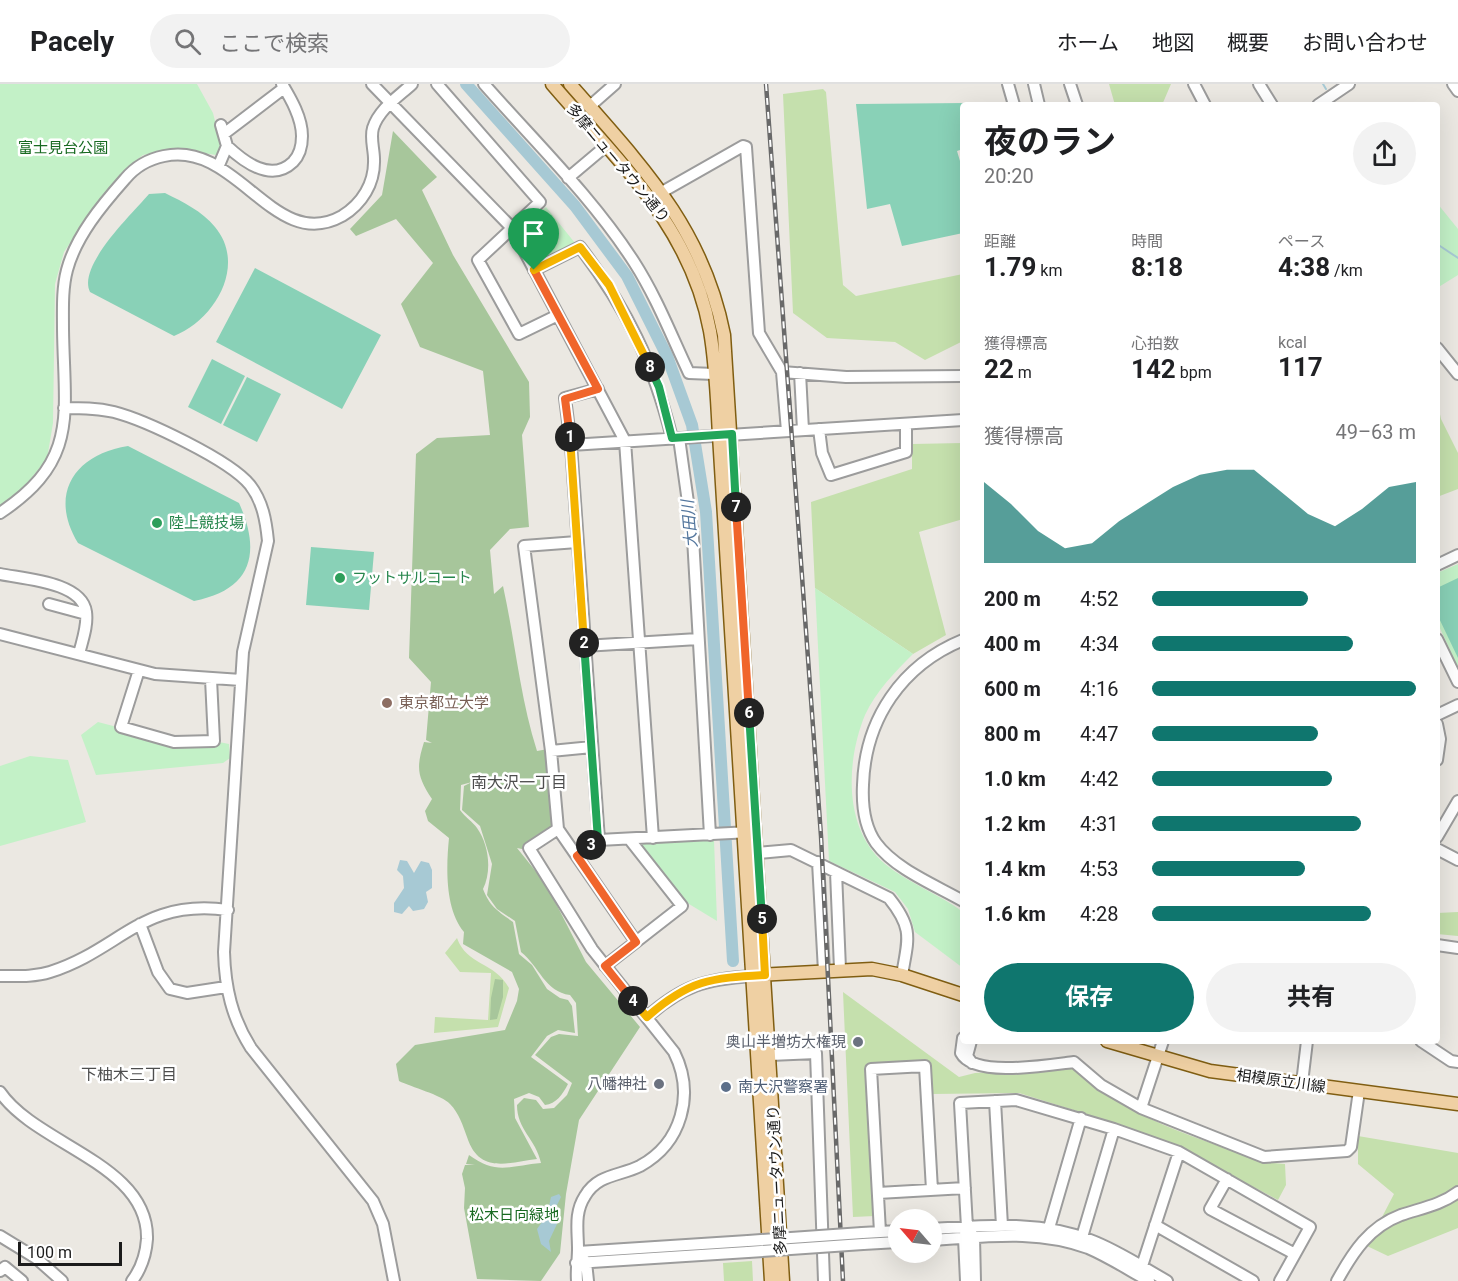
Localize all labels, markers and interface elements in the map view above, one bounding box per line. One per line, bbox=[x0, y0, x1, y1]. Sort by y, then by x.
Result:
search box bbox=[150, 14, 570, 68]
text: Pacely bbox=[30, 25, 114, 58]
icon: search bbox=[171, 25, 204, 58]
text: ここで検索 bbox=[219, 31, 329, 56]
text: ホーム bbox=[1057, 31, 1119, 55]
text: 地図 bbox=[1152, 31, 1194, 55]
text: 概要 bbox=[1227, 31, 1269, 55]
text: お問い合わせ bbox=[1302, 31, 1428, 55]
street label: 多摩ニュータウン通り bbox=[563, 100, 673, 226]
text: 夜のラン bbox=[984, 122, 1116, 161]
button: share bbox=[1353, 122, 1416, 185]
park label: 富士見台公園 bbox=[18, 139, 108, 157]
text: 20:20 bbox=[984, 164, 1034, 188]
pin bbox=[508, 208, 559, 270]
icon: arrive bbox=[517, 217, 550, 250]
text: 距離 bbox=[984, 232, 1016, 251]
text: 時間 bbox=[1131, 232, 1163, 251]
text: ペース bbox=[1278, 232, 1325, 251]
text: 1.79 bbox=[984, 252, 1036, 282]
text: 8:18 bbox=[1131, 252, 1183, 282]
text: 4:38 bbox=[1278, 252, 1330, 282]
text: km bbox=[1036, 261, 1062, 280]
text: /km bbox=[1330, 261, 1363, 280]
text: kcal bbox=[1278, 333, 1307, 352]
text: 獲得標高 bbox=[984, 334, 1048, 353]
text: 心拍数 bbox=[1131, 334, 1179, 353]
pin: 8 bbox=[635, 352, 665, 382]
text: 117 bbox=[1278, 352, 1323, 382]
text: 22 bbox=[984, 354, 1014, 384]
text: 142 bbox=[1131, 354, 1176, 384]
text: 8 bbox=[645, 357, 655, 376]
text: m bbox=[1014, 363, 1032, 382]
text: bpm bbox=[1176, 363, 1212, 382]
text: 49–63 m bbox=[1335, 420, 1416, 444]
pin: 1 bbox=[555, 422, 585, 452]
text: 獲得標高 bbox=[984, 424, 1064, 448]
text: 1 bbox=[565, 427, 575, 446]
pin: 7 bbox=[721, 492, 751, 522]
water label: 大田川 bbox=[678, 497, 701, 549]
text: 7 bbox=[731, 497, 741, 516]
place label: 陸上競技場 bbox=[169, 514, 244, 532]
marker: 陸上競技場 bbox=[150, 516, 164, 530]
place label: フットサルコート bbox=[352, 569, 472, 587]
marker: フットサルコート bbox=[333, 571, 347, 585]
text: 200 m bbox=[984, 587, 1041, 611]
text: 4:52 bbox=[1080, 587, 1119, 611]
pin: 2 bbox=[569, 628, 599, 658]
text: 400 m bbox=[984, 632, 1041, 656]
text: 4:34 bbox=[1080, 632, 1119, 656]
text: 2 bbox=[579, 633, 589, 652]
text: 600 m bbox=[984, 677, 1041, 701]
text: 4:16 bbox=[1080, 677, 1119, 701]
place label: 東京都立大学 bbox=[399, 694, 489, 712]
marker: 東京都立大学 bbox=[380, 696, 394, 710]
pin: 6 bbox=[734, 698, 764, 728]
text: 6 bbox=[744, 703, 754, 722]
text: 800 m bbox=[984, 722, 1041, 746]
text: 4:47 bbox=[1080, 722, 1119, 746]
text: 1.0 km bbox=[984, 767, 1046, 791]
text: 4:42 bbox=[1080, 767, 1119, 791]
district label: 南大沢一丁目 bbox=[471, 773, 567, 792]
text: 1.2 km bbox=[984, 812, 1046, 836]
text: 4:31 bbox=[1080, 812, 1119, 836]
pin: 3 bbox=[576, 830, 606, 860]
text: 3 bbox=[586, 835, 596, 854]
text: 1.4 km bbox=[984, 857, 1046, 881]
text: 4:53 bbox=[1080, 857, 1119, 881]
text: 1.6 km bbox=[984, 902, 1046, 926]
text: 4:28 bbox=[1080, 902, 1119, 926]
pin: 5 bbox=[747, 904, 777, 934]
text: 5 bbox=[757, 909, 767, 928]
button: 保存 bbox=[984, 963, 1194, 1032]
button: 共有 bbox=[1206, 963, 1416, 1032]
pin: 4 bbox=[618, 986, 648, 1016]
text: 4 bbox=[628, 991, 638, 1010]
place label: 奥山半増坊大権現 bbox=[726, 1033, 846, 1051]
marker: 奥山半増坊大権現 bbox=[851, 1035, 865, 1049]
district label: 下柚木三丁目 bbox=[81, 1065, 177, 1084]
street label: 相模原立川線 bbox=[1235, 1066, 1327, 1096]
place label: 八幡神社 bbox=[587, 1075, 647, 1093]
marker: 八幡神社 bbox=[652, 1077, 666, 1091]
place label: 南大沢警察署 bbox=[738, 1078, 828, 1096]
marker: 南大沢警察署 bbox=[719, 1080, 733, 1094]
street label: 多摩ニュータウン通り bbox=[764, 1105, 790, 1255]
park label: 松木日向緑地 bbox=[469, 1206, 559, 1224]
north arrow bbox=[888, 1209, 942, 1263]
map controls bbox=[888, 1209, 942, 1263]
scale bar bbox=[18, 1239, 122, 1266]
text: 100 m bbox=[27, 1243, 72, 1262]

